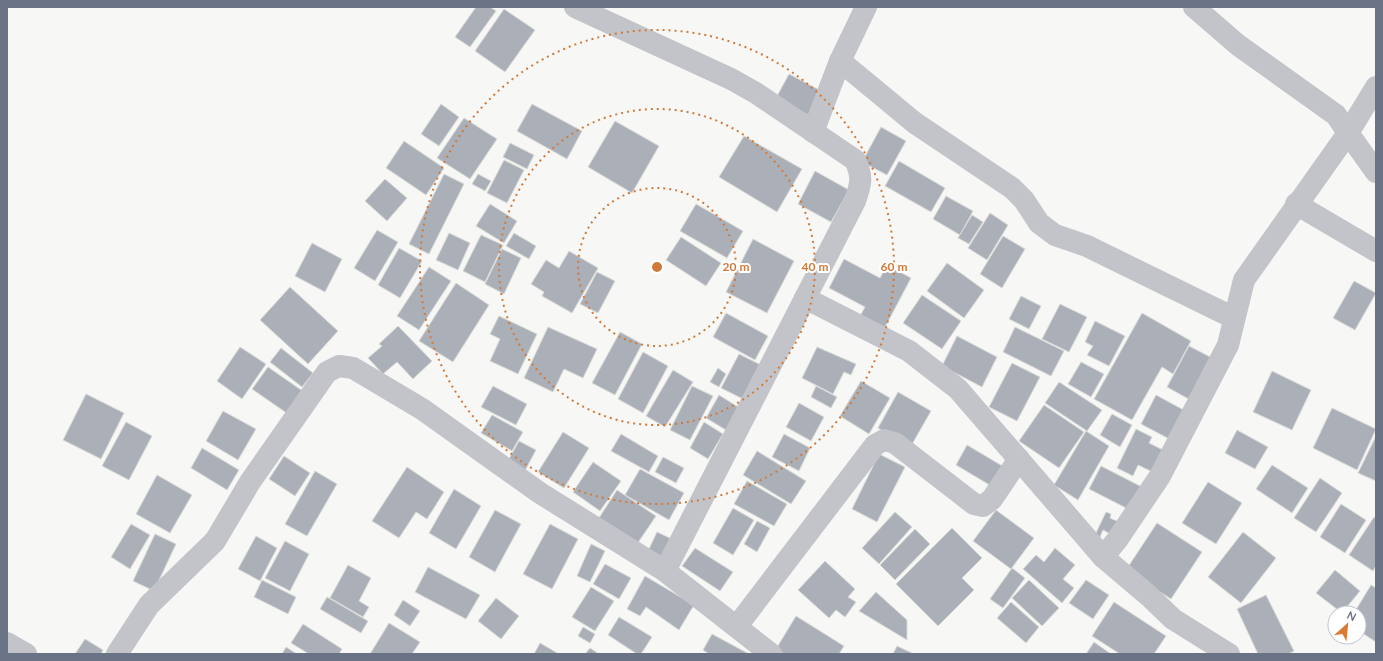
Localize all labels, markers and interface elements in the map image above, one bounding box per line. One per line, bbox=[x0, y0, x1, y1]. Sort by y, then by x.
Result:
text: 20 m bbox=[723, 259, 749, 274]
text: 40 m bbox=[802, 259, 828, 274]
text: 60 m bbox=[881, 259, 907, 274]
centre of rings bbox=[650, 260, 664, 274]
north arrow bbox=[1327, 605, 1367, 645]
text: N bbox=[1345, 608, 1358, 623]

